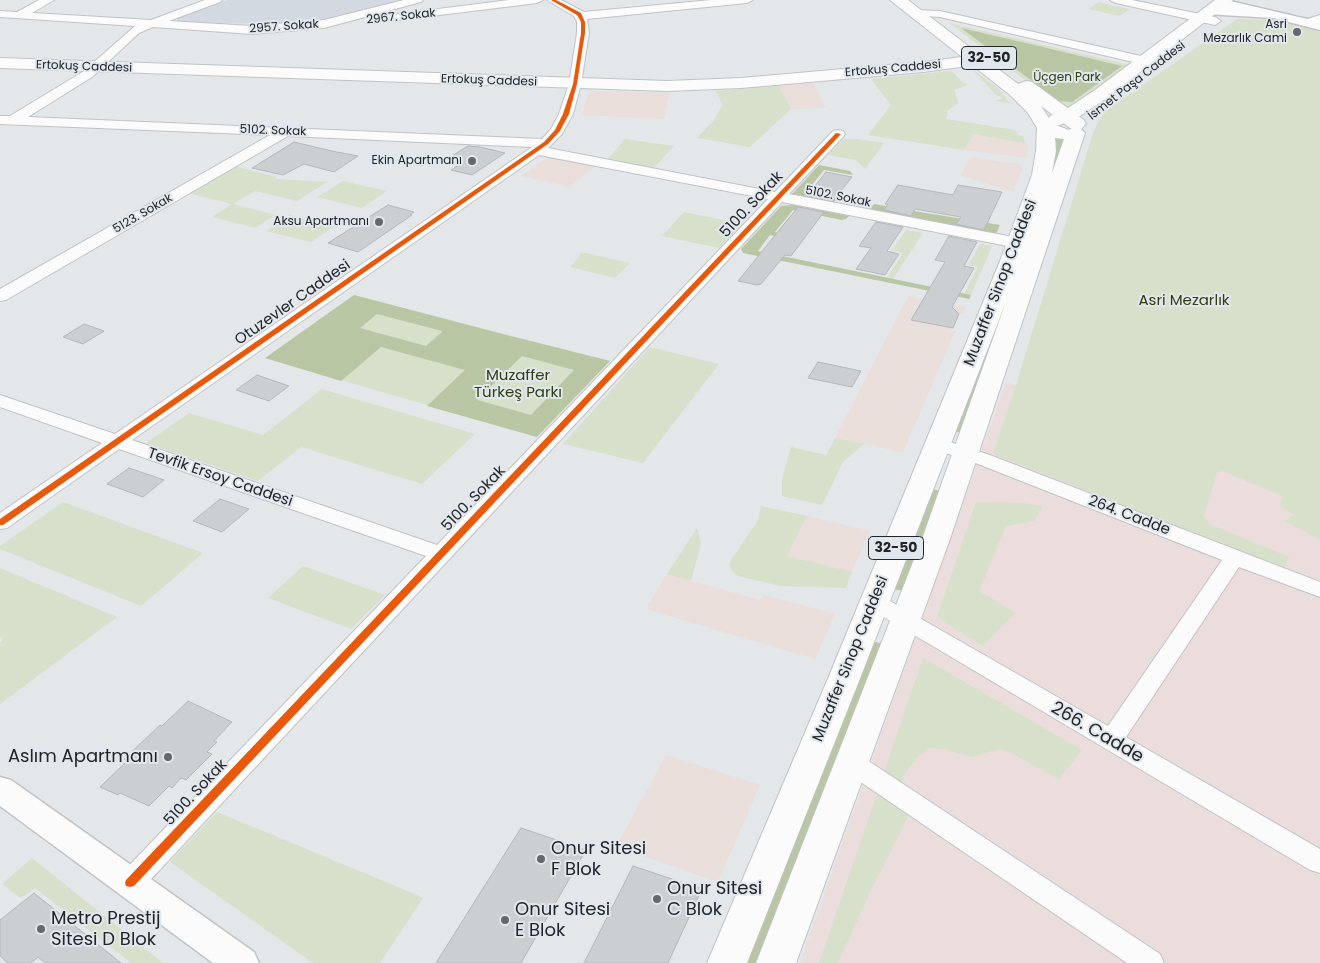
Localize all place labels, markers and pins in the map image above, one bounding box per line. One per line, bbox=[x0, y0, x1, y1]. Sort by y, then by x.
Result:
place label: Asri Mezarlık Cami bbox=[1203, 18, 1287, 46]
marker: Asri Mezarlık Cami bbox=[1291, 26, 1303, 38]
place label: Ekin Apartmanı bbox=[372, 154, 462, 168]
marker: Ekin Apartmanı bbox=[466, 155, 478, 167]
place label: Aksu Apartmanı bbox=[273, 215, 369, 229]
marker: Aksu Apartmanı bbox=[373, 216, 385, 228]
place label: Aslım Apartmanı bbox=[8, 746, 158, 768]
marker: Aslım Apartmanı bbox=[162, 751, 174, 763]
place label: Onur Sitesi F Blok bbox=[551, 838, 646, 881]
marker: Onur Sitesi F Blok bbox=[535, 853, 547, 865]
place label: Onur Sitesi C Blok bbox=[667, 878, 762, 921]
marker: Onur Sitesi C Blok bbox=[651, 893, 663, 905]
place label: Onur Sitesi E Blok bbox=[515, 899, 610, 942]
place label: Metro Prestij Sitesi D Blok bbox=[51, 908, 160, 951]
marker: Onur Sitesi E Blok bbox=[499, 914, 511, 926]
marker: Metro Prestij Sitesi D Blok bbox=[35, 923, 47, 935]

